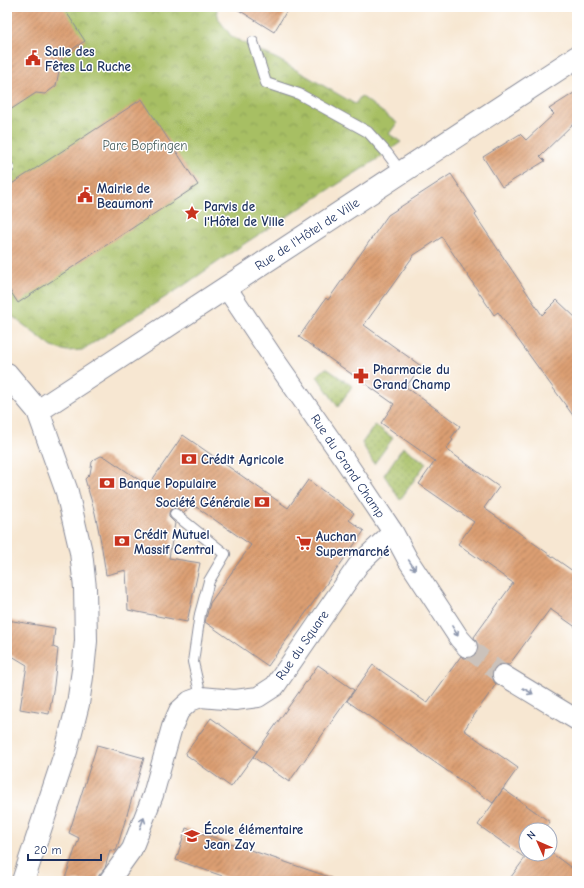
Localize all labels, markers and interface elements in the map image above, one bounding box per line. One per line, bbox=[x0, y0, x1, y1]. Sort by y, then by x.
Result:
place label: Salle des Fêtes La Ruche bbox=[45, 44, 132, 74]
public building icon: Salle des Fêtes La Ruche bbox=[24, 49, 42, 67]
park label: Parc Bopfingen bbox=[103, 138, 187, 153]
place label: Mairie de Beaumont bbox=[97, 181, 154, 211]
public building icon: Mairie de Beaumont bbox=[76, 186, 94, 204]
street label: Rue de l'Hôtel de Ville bbox=[252, 194, 362, 273]
place label: Parvis de l'Hôtel de Ville bbox=[204, 199, 285, 229]
place icon: Parvis de l'Hôtel de Ville bbox=[183, 204, 201, 222]
place label: Pharmacie du Grand Champ bbox=[373, 362, 451, 392]
pharmacy icon: Pharmacie du Grand Champ bbox=[352, 367, 370, 385]
street label: Rue du Grand Champ bbox=[308, 411, 388, 521]
bank icon: Crédit Agricole bbox=[180, 450, 198, 468]
place label: Crédit Agricole bbox=[201, 452, 284, 467]
bank icon: Banque Populaire bbox=[98, 474, 116, 492]
place label: Banque Populaire bbox=[119, 476, 217, 491]
bank icon: Société Générale bbox=[253, 493, 271, 511]
place label: Société Générale bbox=[156, 495, 251, 510]
place label: Crédit Mutuel Massif Central bbox=[134, 527, 214, 557]
place label: Auchan Supermarché bbox=[316, 529, 390, 559]
bank icon: Crédit Mutuel Massif Central bbox=[113, 532, 131, 550]
supermarket icon: Auchan Supermarché bbox=[295, 534, 313, 552]
one-way arrow bbox=[408, 560, 416, 571]
street label: Rue du Square bbox=[272, 607, 332, 683]
one-way arrow bbox=[451, 625, 459, 637]
one-way arrow bbox=[522, 688, 534, 696]
one-way arrow bbox=[139, 817, 146, 830]
place label: École élémentaire Jean Zay bbox=[204, 821, 304, 852]
north arrow bbox=[518, 822, 558, 862]
school or university icon: École élémentaire Jean Zay bbox=[183, 827, 201, 845]
text: N bbox=[524, 828, 538, 842]
scale bar bbox=[28, 836, 101, 862]
text: 20 m bbox=[34, 843, 62, 857]

